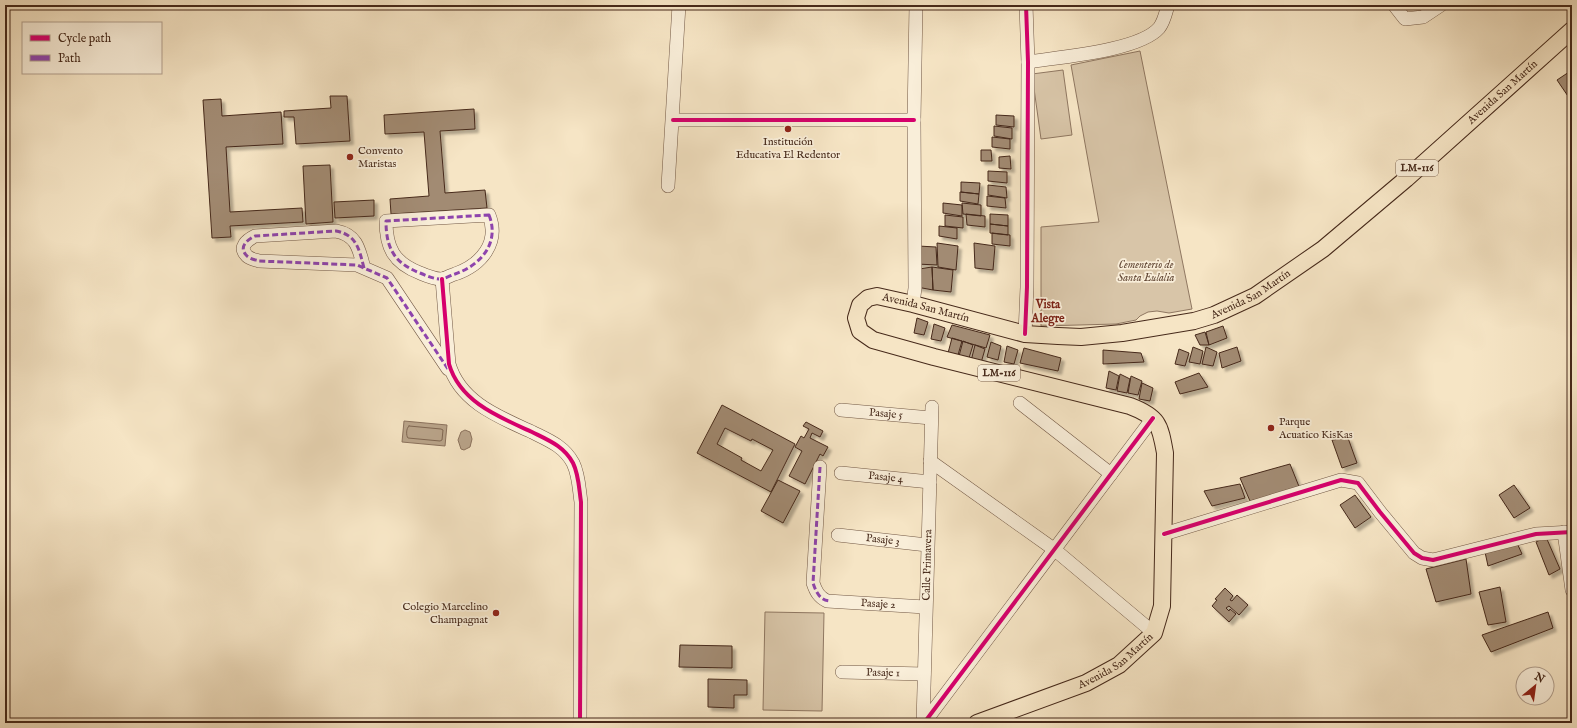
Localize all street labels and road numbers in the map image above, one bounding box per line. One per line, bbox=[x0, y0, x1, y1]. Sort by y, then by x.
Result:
street label: Avenida San Martín bbox=[1464, 57, 1541, 128]
road number: LM-116 bbox=[1396, 160, 1438, 176]
street label: Avenida San Martín bbox=[1208, 266, 1293, 323]
street label: Avenida San Martín bbox=[880, 290, 971, 326]
road number: LM-116 bbox=[978, 365, 1020, 381]
street label: Pasaje 5 bbox=[868, 406, 903, 422]
street label: Pasaje 4 bbox=[868, 469, 905, 486]
street label: Calle Primavera bbox=[919, 529, 936, 601]
street label: Pasaje 3 bbox=[865, 531, 900, 549]
street label: Pasaje 2 bbox=[860, 596, 896, 612]
street label: Avenida San Martín bbox=[1075, 630, 1156, 693]
street label: Pasaje 1 bbox=[866, 666, 900, 680]

